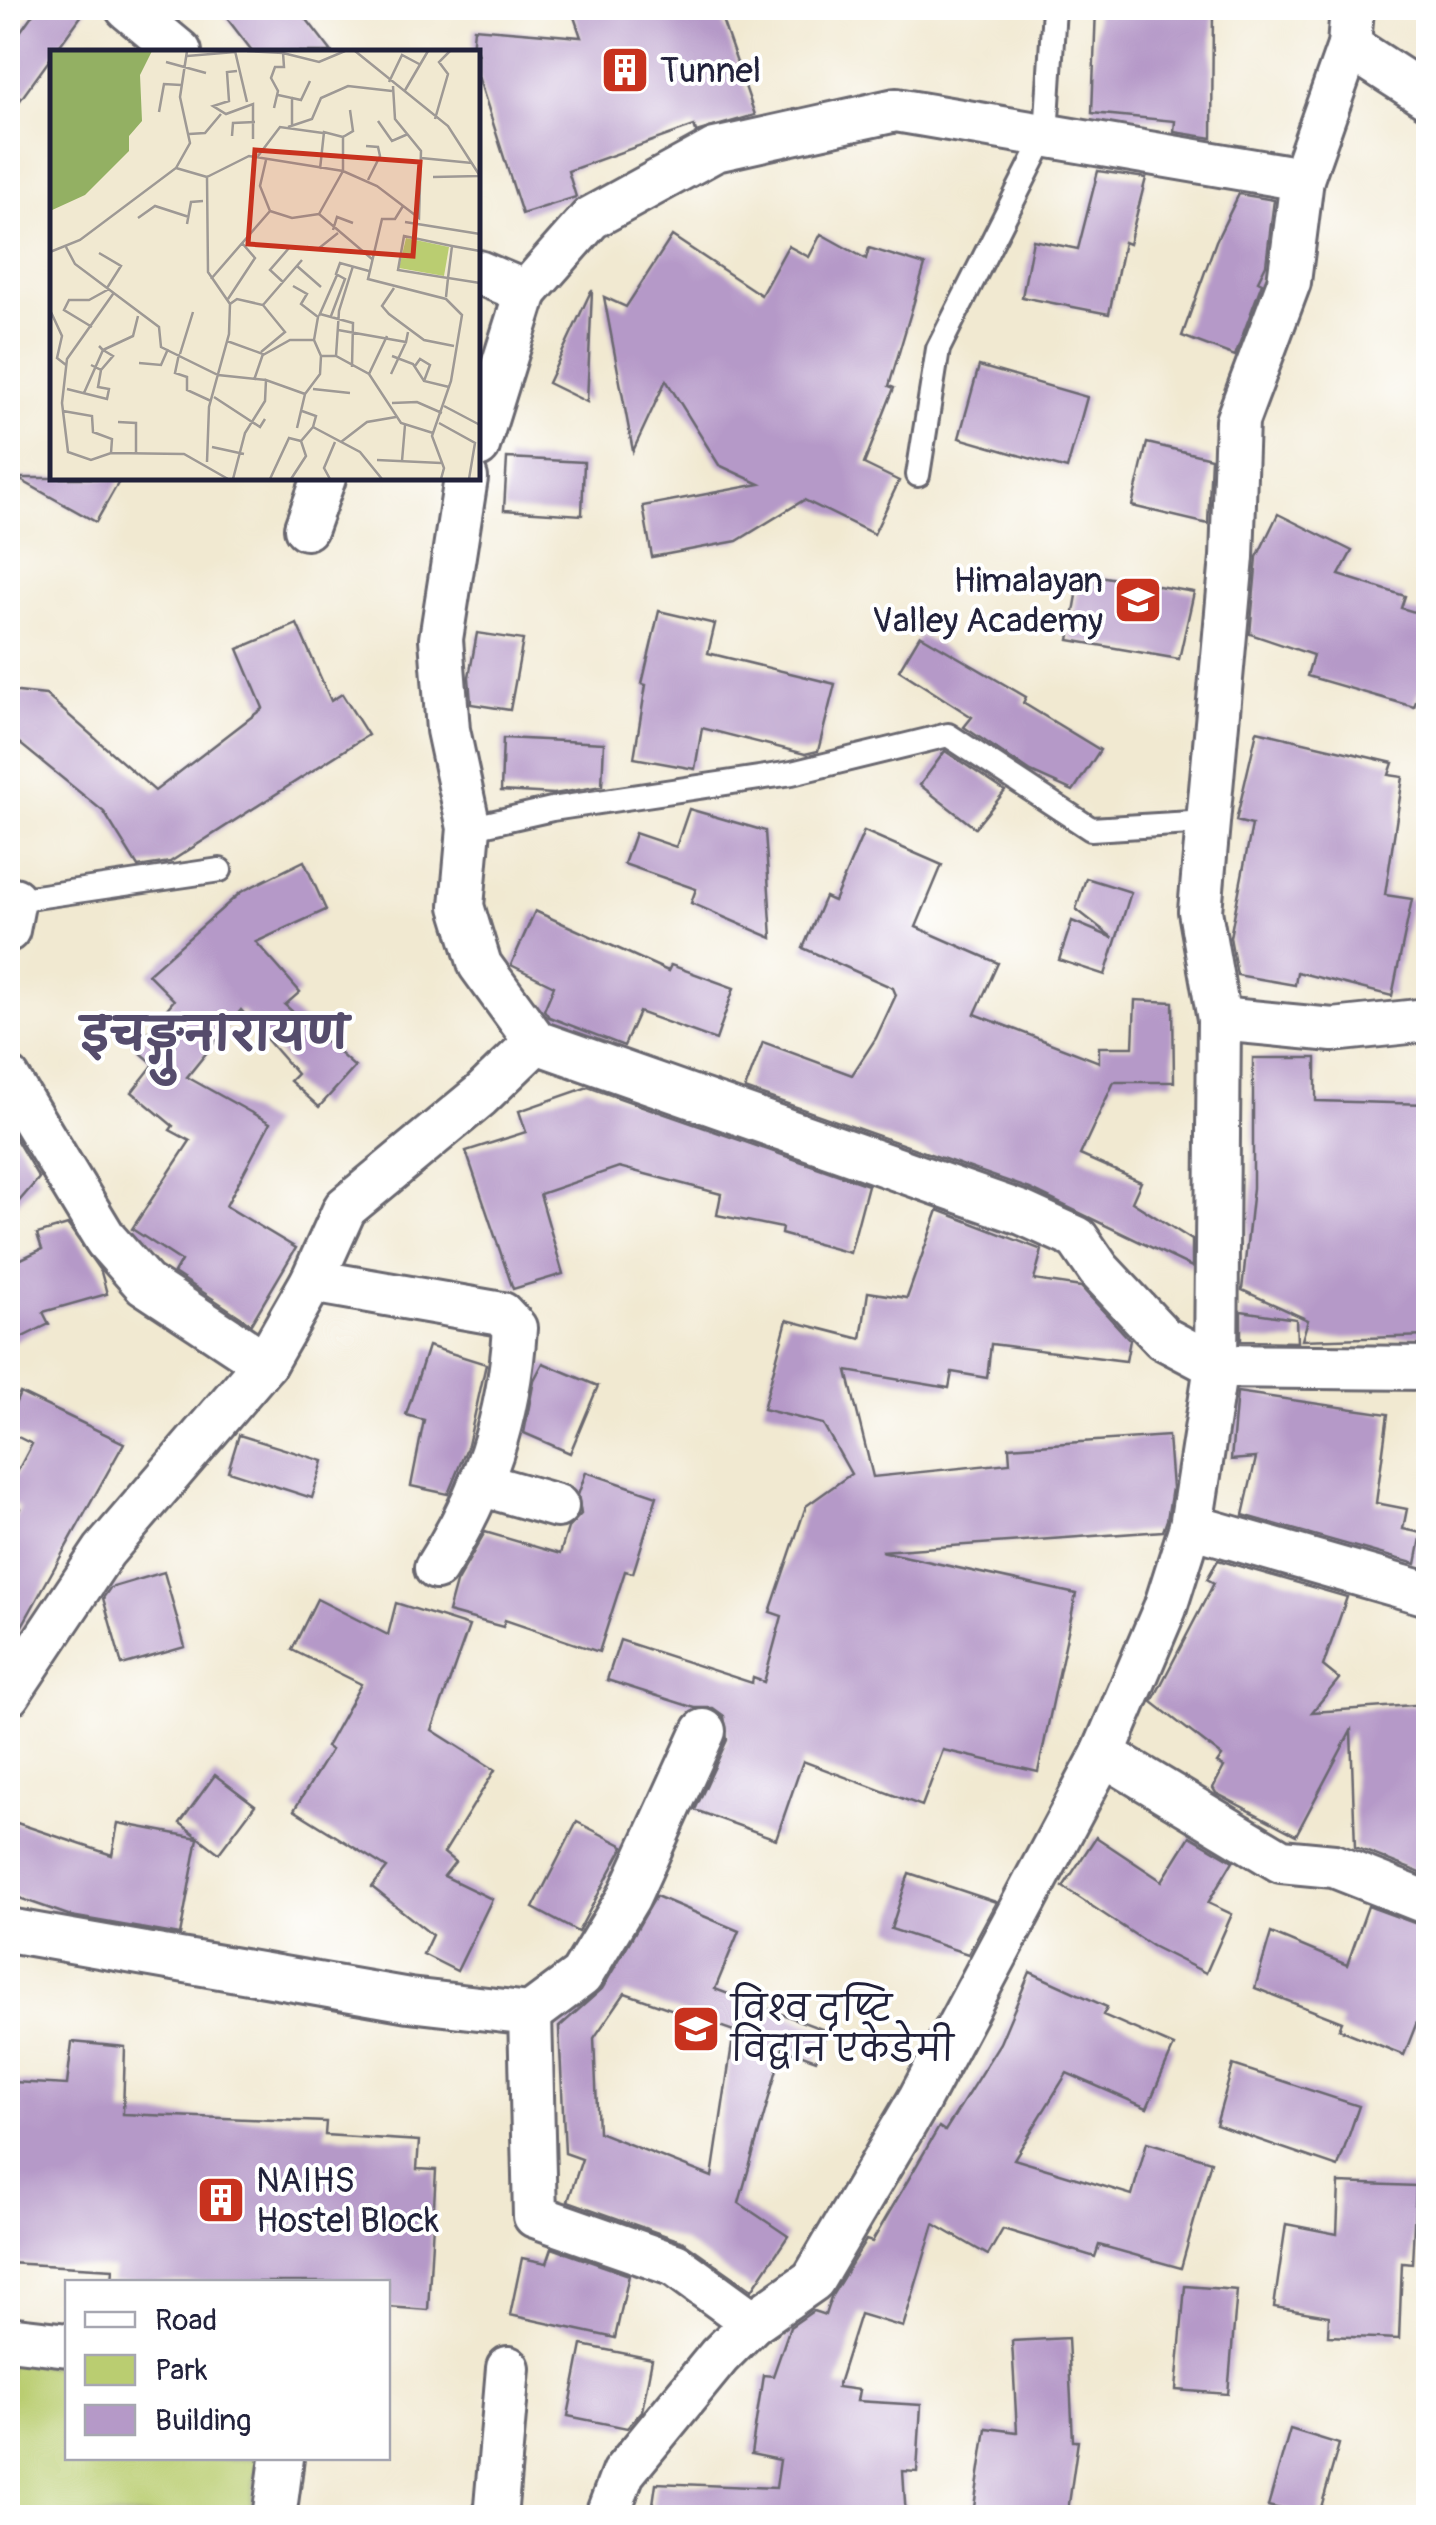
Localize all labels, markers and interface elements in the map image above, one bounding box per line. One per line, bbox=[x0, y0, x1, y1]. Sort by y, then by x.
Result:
building icon: Tunnel bbox=[599, 44, 651, 96]
place label: Tunnel bbox=[660, 49, 761, 93]
inset map bbox=[50, 50, 480, 480]
place label: Himalayan Valley Academy bbox=[872, 559, 1103, 643]
school or university icon: Himalayan Valley Academy bbox=[1112, 574, 1164, 626]
district label: इचङ्गुनारायण bbox=[77, 1008, 352, 1086]
place label: विश्व दृष्टि विद्वान एकेडेमी bbox=[729, 1982, 956, 2072]
school or university icon: विश्व दृष्टि विद्वान एकेडेमी bbox=[670, 2003, 722, 2055]
place label: NAIHS Hostel Block bbox=[256, 2159, 440, 2243]
building icon: NAIHS Hostel Block bbox=[195, 2174, 247, 2226]
legend bbox=[65, 2280, 390, 2460]
text: Road bbox=[155, 2302, 217, 2339]
text: Park bbox=[155, 2352, 208, 2389]
text: Building bbox=[155, 2402, 251, 2439]

